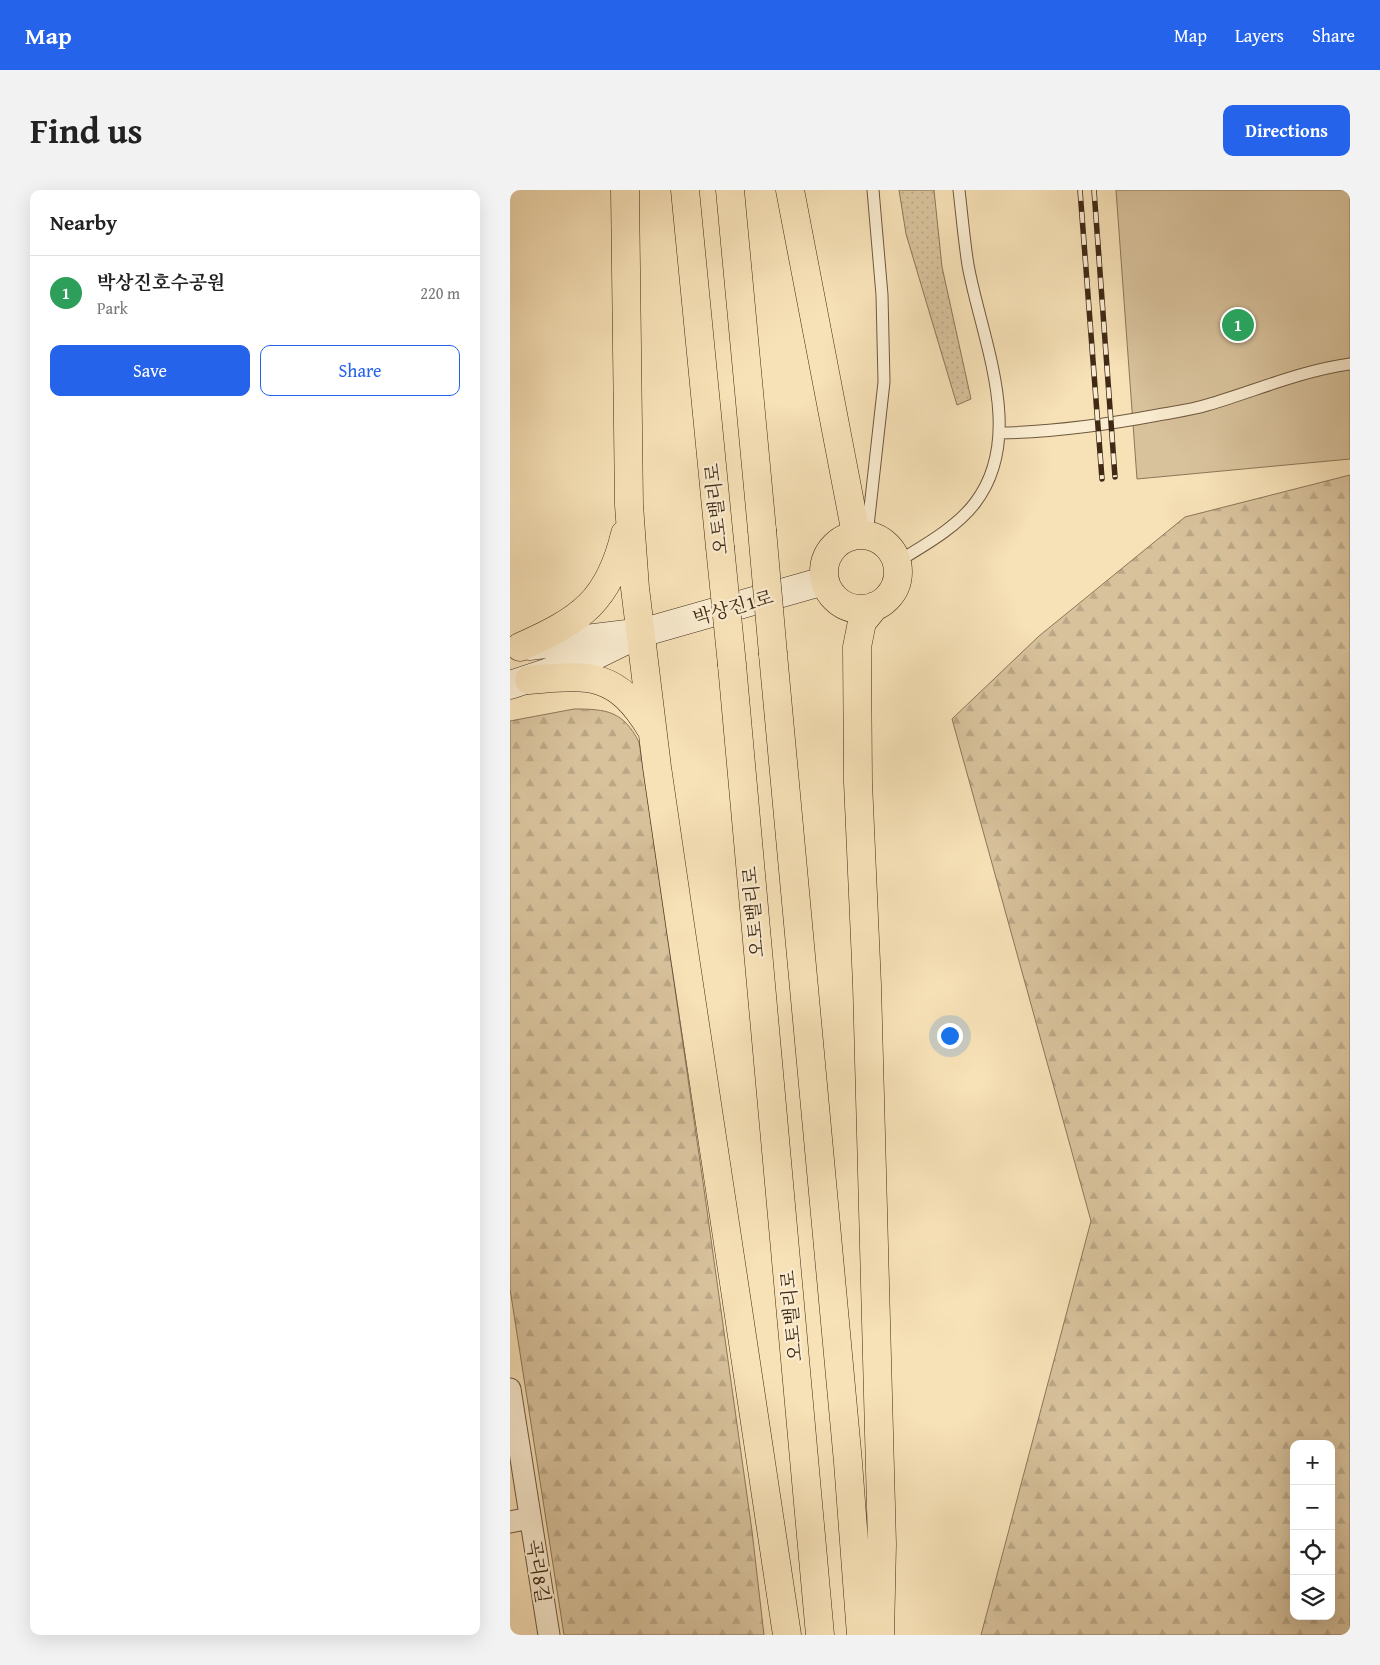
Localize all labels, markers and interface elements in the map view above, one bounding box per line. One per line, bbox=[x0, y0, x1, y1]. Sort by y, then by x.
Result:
text: Map bbox=[25, 18, 72, 53]
text: Map bbox=[1174, 22, 1207, 49]
text: Layers bbox=[1235, 22, 1284, 49]
text: Share bbox=[1312, 22, 1355, 49]
text: Find us bbox=[30, 105, 143, 156]
button: Directions bbox=[1223, 105, 1350, 156]
text: Nearby bbox=[50, 207, 117, 238]
text: 박상진호수공원 bbox=[97, 268, 225, 296]
text: 1 bbox=[62, 281, 70, 305]
text: 220 m bbox=[420, 281, 460, 305]
text: Park bbox=[97, 296, 128, 320]
pin: 1 bbox=[1222, 306, 1254, 344]
button: Save bbox=[50, 345, 250, 396]
button: Share bbox=[260, 345, 460, 396]
street label: 오토밸리로 bbox=[697, 462, 735, 556]
street label: 박상진1로 bbox=[689, 582, 777, 632]
street label: 오토밸리로 bbox=[735, 865, 771, 959]
your location bbox=[937, 1023, 963, 1049]
street label: 오토밸리로 bbox=[773, 1269, 809, 1363]
map controls bbox=[1290, 1440, 1335, 1620]
button: + bbox=[1290, 1440, 1335, 1485]
button: − bbox=[1290, 1485, 1335, 1530]
button: locate bbox=[1290, 1530, 1335, 1575]
street label: 곡리8길 bbox=[520, 1537, 558, 1605]
button: layers bbox=[1290, 1575, 1335, 1620]

